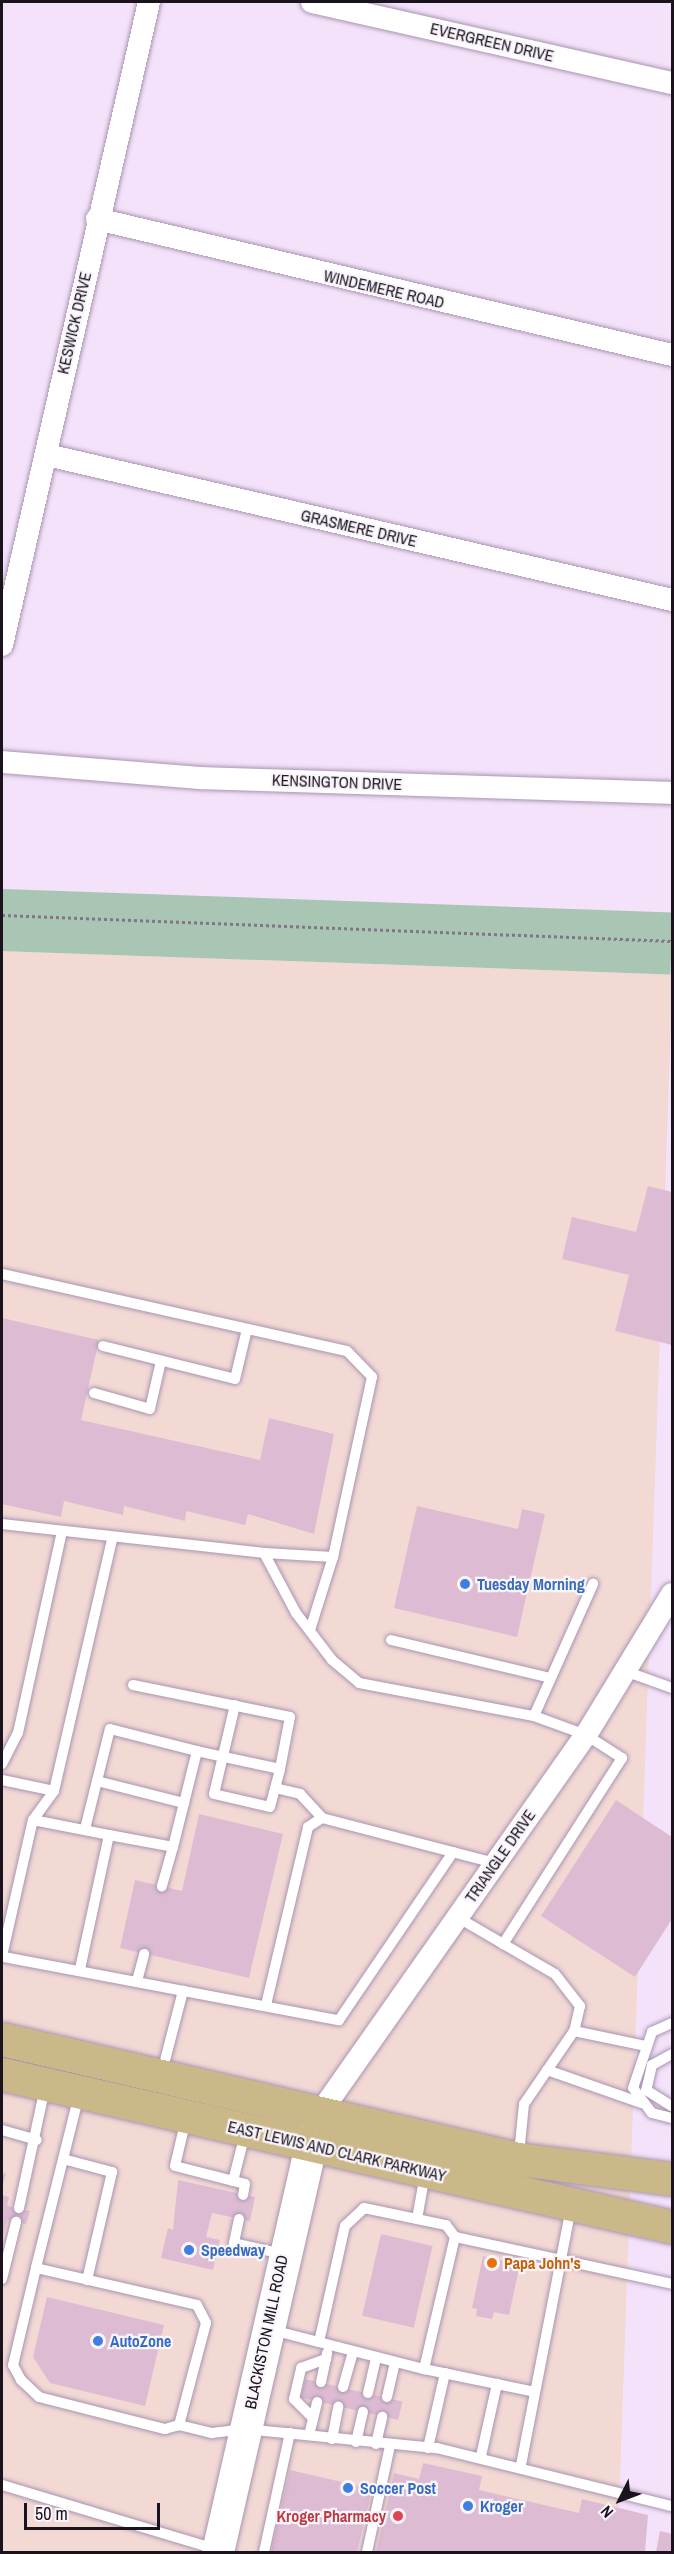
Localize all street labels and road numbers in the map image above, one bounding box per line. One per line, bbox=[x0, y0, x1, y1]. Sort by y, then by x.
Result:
street label: EVERGREEN DRIVE bbox=[428, 18, 556, 66]
street label: WINDEMERE ROAD bbox=[322, 266, 446, 312]
street label: KESWICK DRIVE bbox=[53, 270, 95, 376]
street label: GRASMERE DRIVE bbox=[299, 505, 419, 551]
street label: KENSINGTON DRIVE bbox=[272, 770, 402, 794]
street label: TRIANGLE DRIVE bbox=[461, 1806, 539, 1906]
street label: EAST LEWIS AND CLARK PARKWAY bbox=[226, 2116, 448, 2186]
street label: BLACKISTON MILL ROAD bbox=[240, 2253, 292, 2411]

